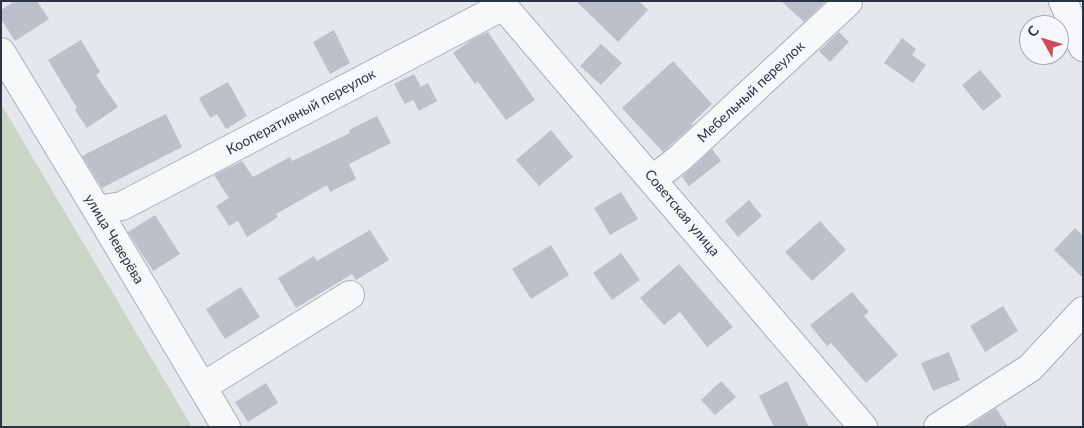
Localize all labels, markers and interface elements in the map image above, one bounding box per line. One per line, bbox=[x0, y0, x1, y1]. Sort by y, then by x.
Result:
north arrow bbox=[1019, 15, 1069, 65]
text: С bbox=[1023, 22, 1042, 40]
street label: Мебельный переулок bbox=[694, 38, 808, 146]
street label: Кооперативный переулок bbox=[224, 65, 378, 159]
street label: Советская улица bbox=[641, 166, 723, 260]
street label: улица Чеверёва bbox=[81, 191, 147, 287]

